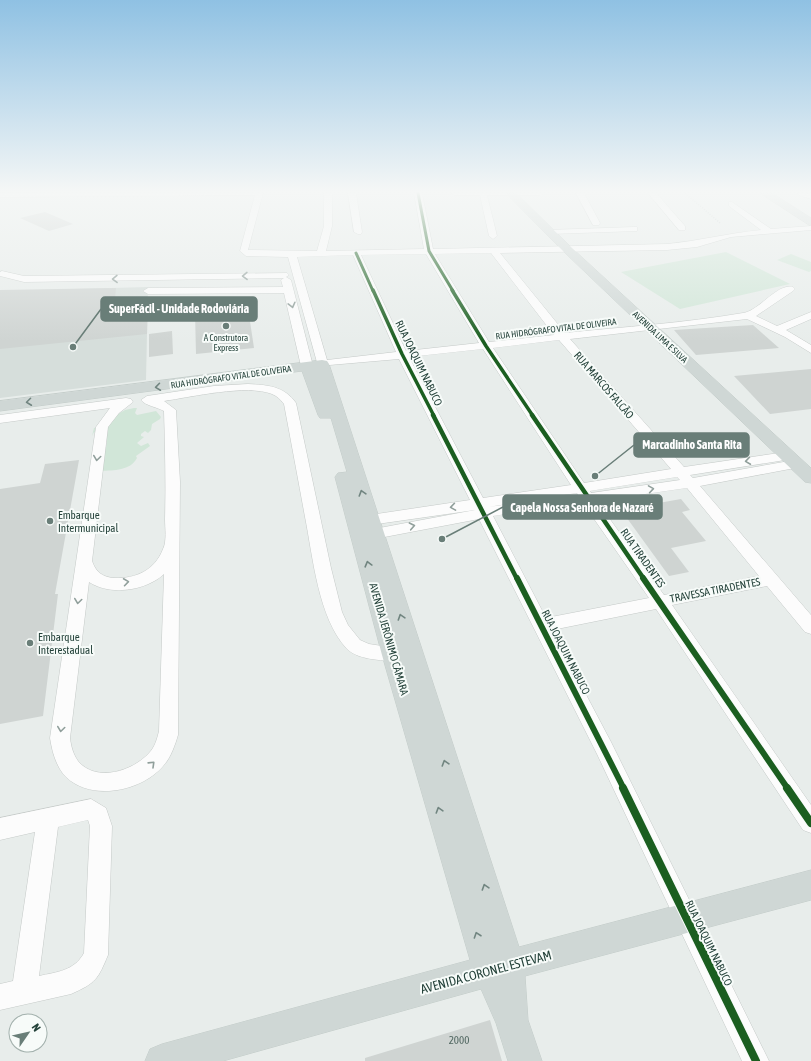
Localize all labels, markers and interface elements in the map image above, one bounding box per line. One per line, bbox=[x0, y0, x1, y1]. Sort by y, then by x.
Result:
one-way arrow bbox=[242, 271, 248, 280]
one-way arrow bbox=[112, 275, 118, 283]
callout: SuperFácil - Unidade Rodoviária bbox=[101, 297, 257, 321]
one-way arrow bbox=[287, 301, 296, 308]
text: SuperFácil - Unidade Rodoviária bbox=[109, 302, 249, 316]
street label: AVENIDA LIMA E SILVA bbox=[631, 309, 690, 365]
street label: RUA HIDRÓGRAFO VITAL DE OLIVEIRA bbox=[495, 317, 617, 341]
street label: RUA JOAQUIM NABUCO bbox=[393, 318, 445, 408]
marker: A Construtora Express bbox=[221, 321, 231, 331]
place label: A Construtora Express bbox=[204, 333, 248, 353]
street label: RUA MARCOS FALCÃO bbox=[572, 349, 636, 421]
street label: RUA HIDRÓGRAFO VITAL DE OLIVEIRA bbox=[170, 364, 292, 390]
one-way arrow bbox=[155, 382, 161, 391]
one-way arrow bbox=[26, 398, 32, 407]
callout: Marcadinho Santa Rita bbox=[634, 433, 749, 457]
text: Marcadinho Santa Rita bbox=[642, 438, 742, 452]
one-way arrow bbox=[93, 455, 102, 461]
one-way arrow bbox=[745, 457, 751, 465]
one-way arrow bbox=[648, 485, 655, 494]
one-way arrow bbox=[358, 490, 366, 497]
callout: Capela Nossa Senhora de Nazaré bbox=[503, 495, 662, 519]
text: Capela Nossa Senhora de Nazaré bbox=[510, 501, 654, 515]
one-way arrow bbox=[450, 502, 456, 511]
place label: Embarque Intermunicipal bbox=[58, 509, 118, 534]
marker: Embarque Intermunicipal bbox=[45, 516, 55, 526]
one-way arrow bbox=[409, 523, 416, 531]
street label: RUA TIRADENTES bbox=[618, 526, 668, 590]
one-way arrow bbox=[364, 561, 373, 568]
street label: TRAVESSA TIRADENTES bbox=[669, 575, 762, 605]
one-way arrow bbox=[123, 578, 129, 587]
street label: AVENIDA JERÔNIMO CÂMARA bbox=[367, 581, 411, 697]
one-way arrow bbox=[74, 598, 83, 604]
street label: RUA JOAQUIM NABUCO bbox=[539, 608, 593, 696]
one-way arrow bbox=[397, 614, 405, 621]
place label: Embarque Interestadual bbox=[38, 631, 93, 656]
marker: Embarque Interestadual bbox=[25, 638, 35, 648]
one-way arrow bbox=[57, 726, 66, 732]
one-way arrow bbox=[441, 760, 450, 767]
one-way arrow bbox=[147, 761, 155, 769]
one-way arrow bbox=[435, 807, 444, 814]
one-way arrow bbox=[481, 884, 489, 891]
street label: RUA JOAQUIM NABUCO bbox=[683, 898, 735, 988]
one-way arrow bbox=[473, 931, 481, 938]
street label: AVENIDA CORONEL ESTEVAM bbox=[419, 947, 553, 997]
north arrow bbox=[8, 1013, 48, 1053]
text: N bbox=[29, 1021, 43, 1033]
house number: 2000 bbox=[449, 1034, 469, 1046]

